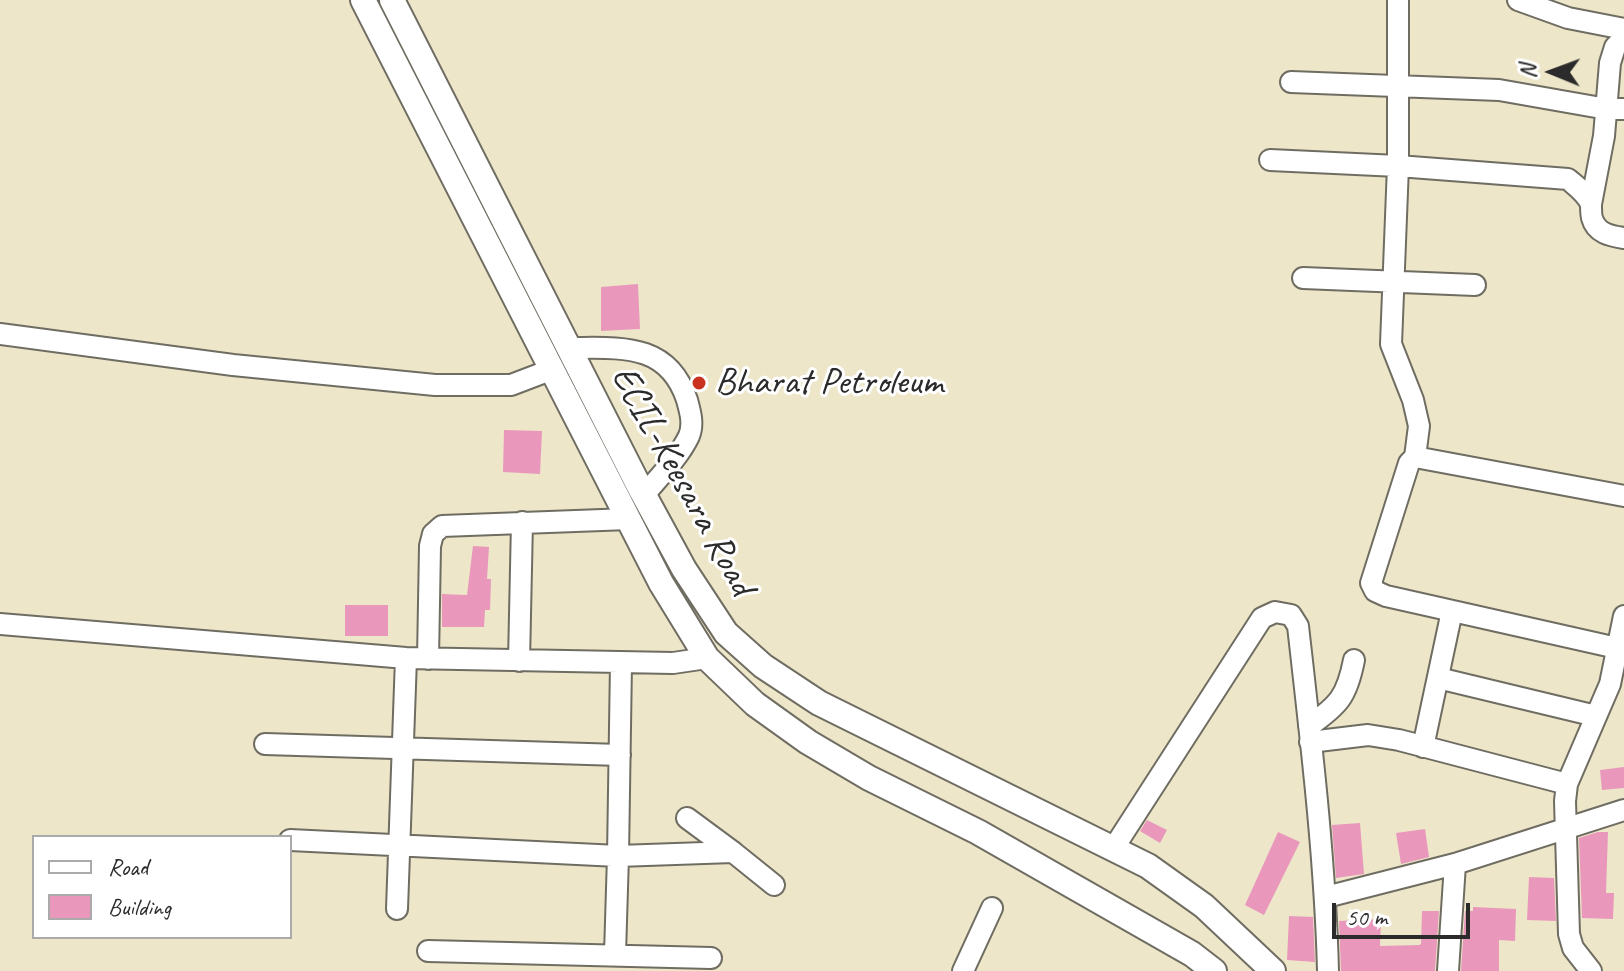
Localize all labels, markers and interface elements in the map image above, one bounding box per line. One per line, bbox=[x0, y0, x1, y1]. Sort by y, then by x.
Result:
north arrow bbox=[1512, 32, 1592, 112]
text: N bbox=[1514, 65, 1542, 79]
street label: ECIL-Keesara Road bbox=[600, 358, 764, 604]
place label: Bharat Petroleum bbox=[715, 360, 943, 406]
marker: Bharat Petroleum bbox=[690, 374, 708, 392]
legend bbox=[32, 835, 292, 939]
text: Road bbox=[108, 852, 148, 882]
scale bar bbox=[1336, 887, 1474, 937]
text: Building bbox=[108, 892, 171, 922]
text: 50 m bbox=[1346, 902, 1387, 932]

